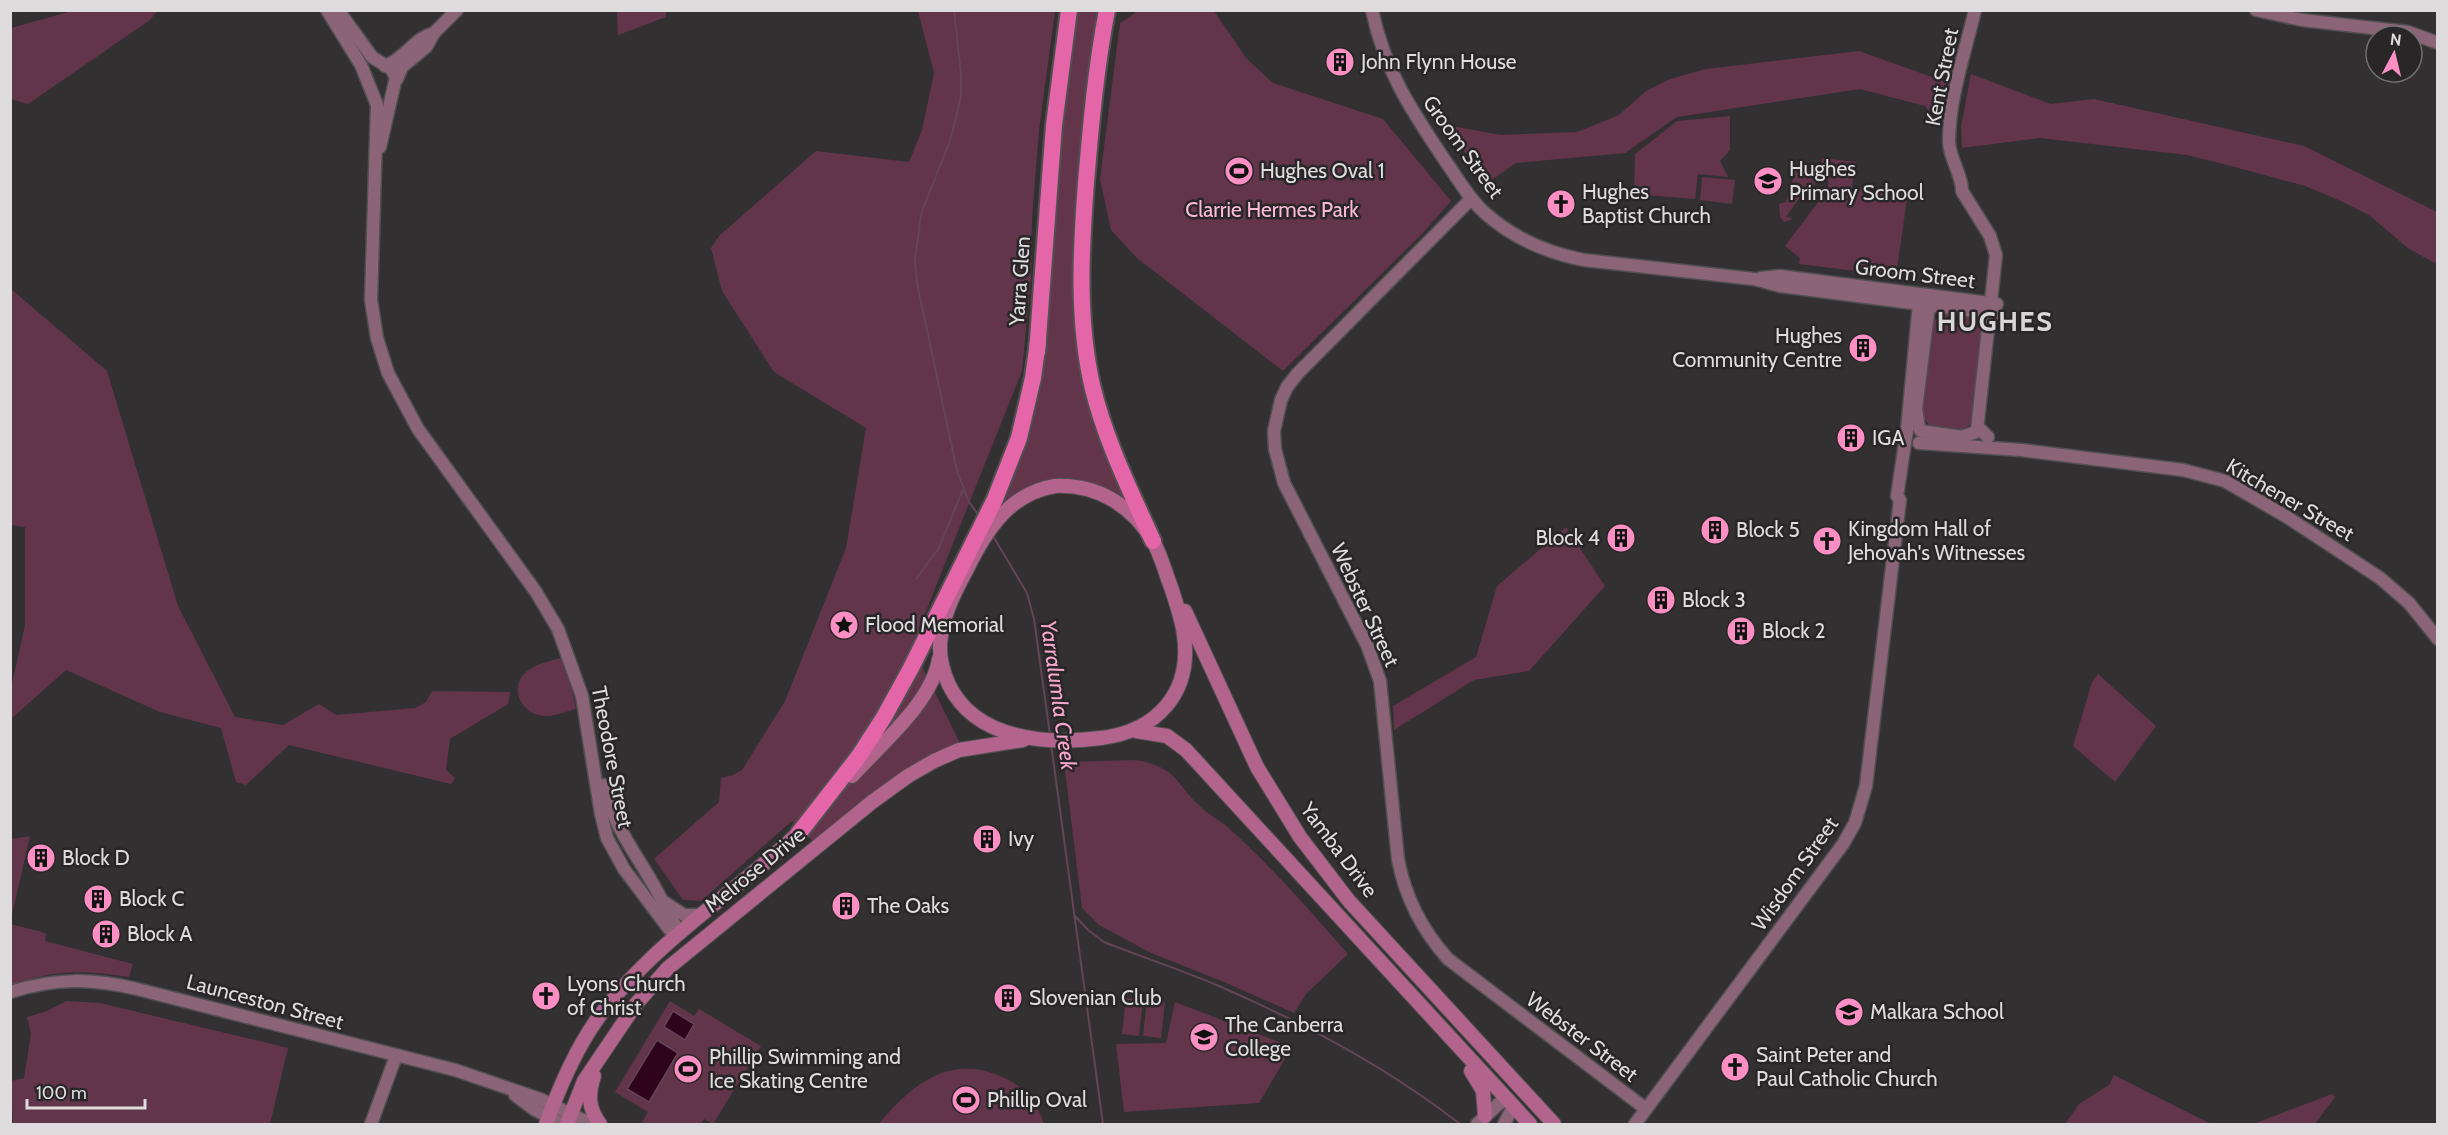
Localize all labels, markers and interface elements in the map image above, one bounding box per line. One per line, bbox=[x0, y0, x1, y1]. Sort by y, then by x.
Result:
north arrow bbox=[2364, 24, 2424, 84]
street label: Kent Street bbox=[1920, 26, 1963, 128]
text: N bbox=[2389, 29, 2403, 50]
building icon: John Flynn House bbox=[1324, 46, 1356, 78]
place label: John Flynn House bbox=[1360, 49, 1517, 74]
street label: Groom Street bbox=[1418, 91, 1509, 203]
sports icon: Hughes Oval 1 bbox=[1223, 155, 1255, 187]
place label: Hughes Primary School bbox=[1789, 156, 1924, 205]
place label: Hughes Oval 1 bbox=[1260, 158, 1385, 183]
school or university icon: Hughes Primary School bbox=[1752, 165, 1784, 197]
place label: Hughes Baptist Church bbox=[1582, 179, 1711, 228]
church icon: Hughes Baptist Church bbox=[1545, 188, 1577, 220]
park label: Clarrie Hermes Park bbox=[1185, 197, 1359, 222]
street label: Yarra Glen bbox=[1004, 235, 1035, 328]
street label: Groom Street bbox=[1854, 254, 1976, 293]
district label: HUGHES bbox=[1937, 305, 2053, 338]
place label: Hughes Community Centre bbox=[1672, 323, 1842, 372]
building icon: Hughes Community Centre bbox=[1847, 332, 1879, 364]
building icon: IGA bbox=[1835, 422, 1867, 454]
place label: IGA bbox=[1872, 425, 1904, 450]
street label: Kitchener Street bbox=[2222, 453, 2359, 546]
building icon: Block 5 bbox=[1699, 514, 1731, 546]
place label: Kingdom Hall of Jehovah's Witnesses bbox=[1847, 516, 2026, 565]
place label: Block 5 bbox=[1736, 517, 1800, 542]
building icon: Block 4 bbox=[1605, 522, 1637, 554]
place label: Block 4 bbox=[1535, 525, 1600, 550]
church icon: Kingdom Hall of Jehovah's Witnesses bbox=[1811, 525, 1843, 557]
street label: Webster Street bbox=[1326, 539, 1405, 670]
building icon: Block 3 bbox=[1645, 584, 1677, 616]
place label: Block 3 bbox=[1682, 587, 1746, 612]
place icon: Flood Memorial bbox=[828, 609, 860, 641]
place label: Flood Memorial bbox=[865, 612, 1004, 637]
building icon: Block 2 bbox=[1725, 615, 1757, 647]
water label: Yarralumla Creek bbox=[1035, 618, 1082, 772]
place label: Block 2 bbox=[1762, 618, 1825, 643]
street label: Theodore Street bbox=[587, 684, 638, 830]
street label: Yamba Drive bbox=[1295, 796, 1383, 902]
street label: Wisdom Street bbox=[1746, 812, 1843, 935]
street label: Melrose Drive bbox=[700, 821, 810, 918]
building icon: Ivy bbox=[971, 823, 1003, 855]
place label: Ivy bbox=[1008, 826, 1034, 851]
building icon: Block D bbox=[25, 842, 57, 874]
place label: Block D bbox=[62, 845, 130, 870]
building icon: Block C bbox=[82, 883, 114, 915]
place label: Block C bbox=[119, 886, 184, 911]
building icon: The Oaks bbox=[830, 890, 862, 922]
place label: The Oaks bbox=[867, 893, 949, 918]
building icon: Block A bbox=[90, 918, 122, 950]
place label: Block A bbox=[127, 921, 192, 946]
street label: Launceston Street bbox=[184, 969, 346, 1034]
place label: Lyons Church of Christ bbox=[567, 971, 686, 1020]
church icon: Lyons Church of Christ bbox=[530, 980, 562, 1012]
building icon: Slovenian Club bbox=[992, 982, 1024, 1014]
place label: Slovenian Club bbox=[1029, 985, 1162, 1010]
street label: Webster Street bbox=[1522, 987, 1643, 1087]
school or university icon: Malkara School bbox=[1833, 996, 1865, 1028]
place label: Malkara School bbox=[1870, 999, 2004, 1024]
place label: The Canberra College bbox=[1225, 1012, 1343, 1061]
school or university icon: The Canberra College bbox=[1188, 1021, 1220, 1053]
place label: Saint Peter and Paul Catholic Church bbox=[1756, 1042, 1938, 1091]
place label: Phillip Swimming and Ice Skating Centre bbox=[709, 1044, 901, 1093]
church icon: Saint Peter and Paul Catholic Church bbox=[1719, 1051, 1751, 1083]
sports icon: Phillip Swimming and Ice Skating Centre bbox=[672, 1053, 704, 1085]
scale bar bbox=[27, 1072, 146, 1110]
text: 100 m bbox=[36, 1082, 87, 1104]
sports icon: Phillip Oval bbox=[950, 1084, 982, 1116]
place label: Phillip Oval bbox=[987, 1087, 1087, 1112]

